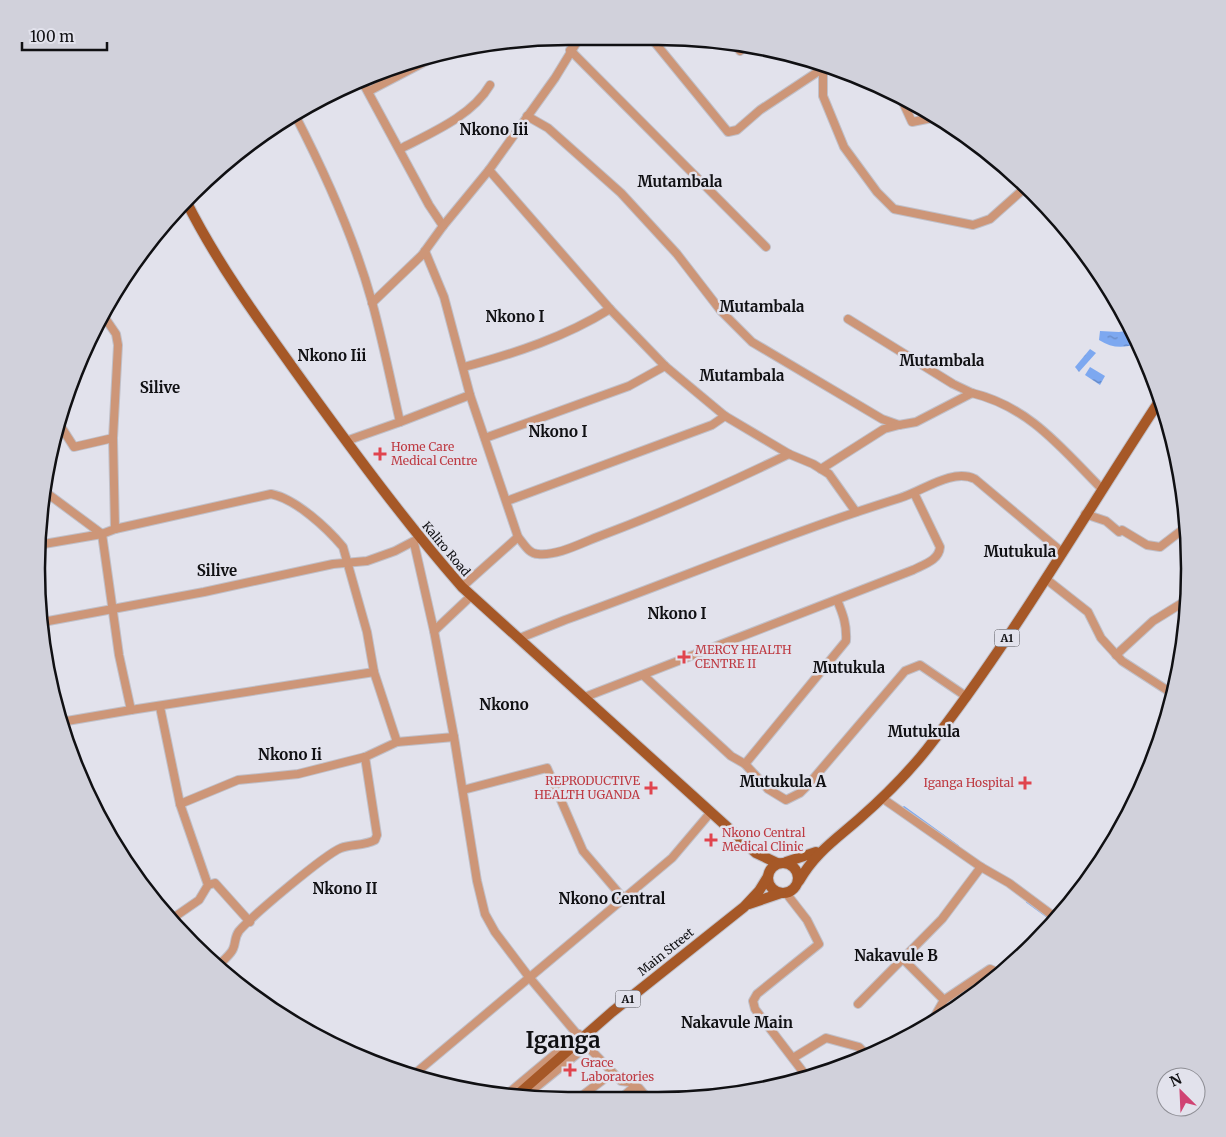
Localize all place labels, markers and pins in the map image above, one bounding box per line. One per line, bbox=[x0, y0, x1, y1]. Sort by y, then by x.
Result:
place label: Home Care Medical Centre bbox=[391, 439, 477, 468]
marker: Home Care Medical Centre bbox=[373, 447, 387, 461]
place label: MERCY HEALTH CENTRE II bbox=[695, 642, 792, 671]
marker: MERCY HEALTH CENTRE II bbox=[677, 650, 691, 664]
place label: REPRODUCTIVE HEALTH UGANDA bbox=[534, 773, 641, 802]
place label: Iganga Hospital bbox=[923, 775, 1014, 790]
marker: Iganga Hospital bbox=[1018, 776, 1032, 790]
marker: REPRODUCTIVE HEALTH UGANDA bbox=[644, 781, 658, 795]
place label: Nkono Central Medical Clinic bbox=[722, 825, 806, 854]
marker: Nkono Central Medical Clinic bbox=[704, 833, 718, 847]
place label: Grace Laboratories bbox=[581, 1055, 654, 1084]
marker: Grace Laboratories bbox=[563, 1063, 577, 1077]

